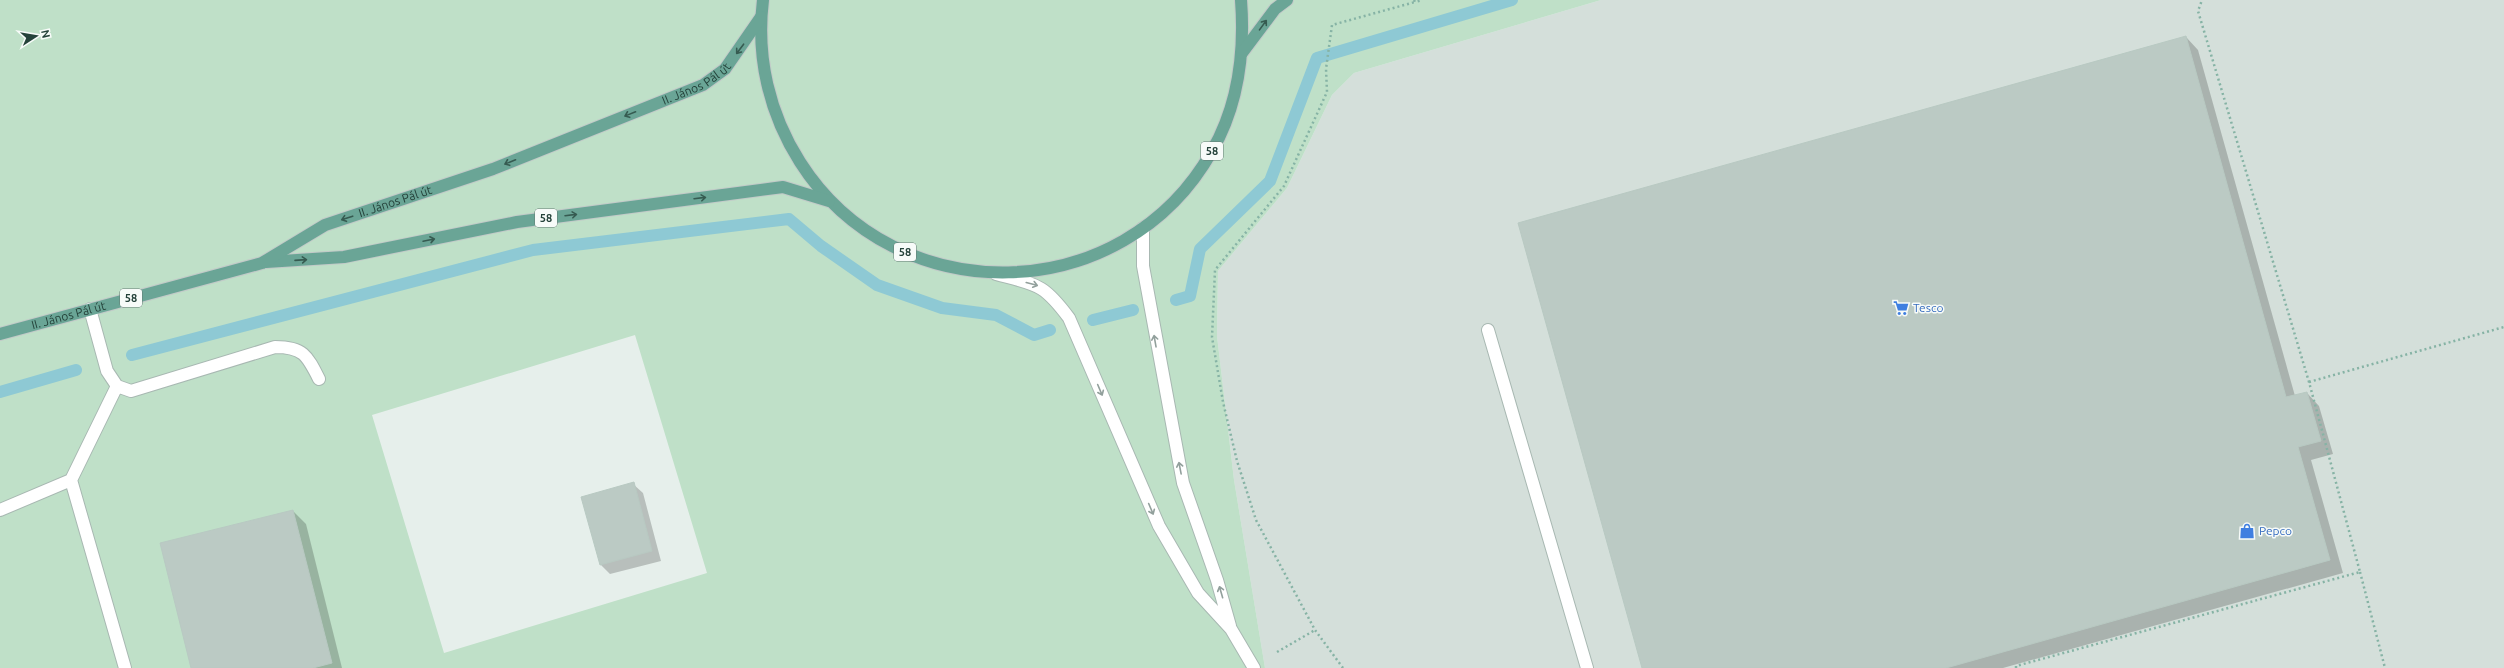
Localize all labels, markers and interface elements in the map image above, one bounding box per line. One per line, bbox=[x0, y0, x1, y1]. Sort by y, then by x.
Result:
north arrow bbox=[16, 16, 56, 56]
one-way arrow bbox=[1259, 20, 1267, 31]
text: N bbox=[39, 29, 53, 39]
one-way arrow bbox=[735, 44, 744, 55]
street label: II. János Pál út bbox=[660, 60, 733, 107]
one-way arrow bbox=[625, 111, 637, 119]
road number: 58 bbox=[1201, 142, 1223, 160]
one-way arrow bbox=[504, 159, 516, 167]
street label: II. János Pál út bbox=[357, 183, 434, 219]
one-way arrow bbox=[693, 194, 706, 202]
road number: 58 bbox=[535, 209, 557, 227]
one-way arrow bbox=[564, 211, 577, 219]
one-way arrow bbox=[341, 214, 353, 222]
one-way arrow bbox=[423, 235, 436, 243]
road number: 58 bbox=[894, 243, 916, 261]
one-way arrow bbox=[294, 257, 307, 264]
one-way arrow bbox=[1025, 281, 1038, 288]
road number: 58 bbox=[120, 289, 142, 307]
street label: II. János Pál út bbox=[30, 299, 107, 331]
supermarket icon: Tesco bbox=[1892, 299, 1910, 317]
place label: Tesco bbox=[1913, 301, 1944, 314]
one-way arrow bbox=[1151, 335, 1159, 348]
one-way arrow bbox=[1097, 384, 1104, 396]
one-way arrow bbox=[1175, 462, 1183, 475]
one-way arrow bbox=[1148, 503, 1156, 515]
shop icon: Pepco bbox=[2238, 522, 2256, 540]
place label: Pepco bbox=[2259, 524, 2292, 537]
one-way arrow bbox=[1216, 585, 1224, 598]

